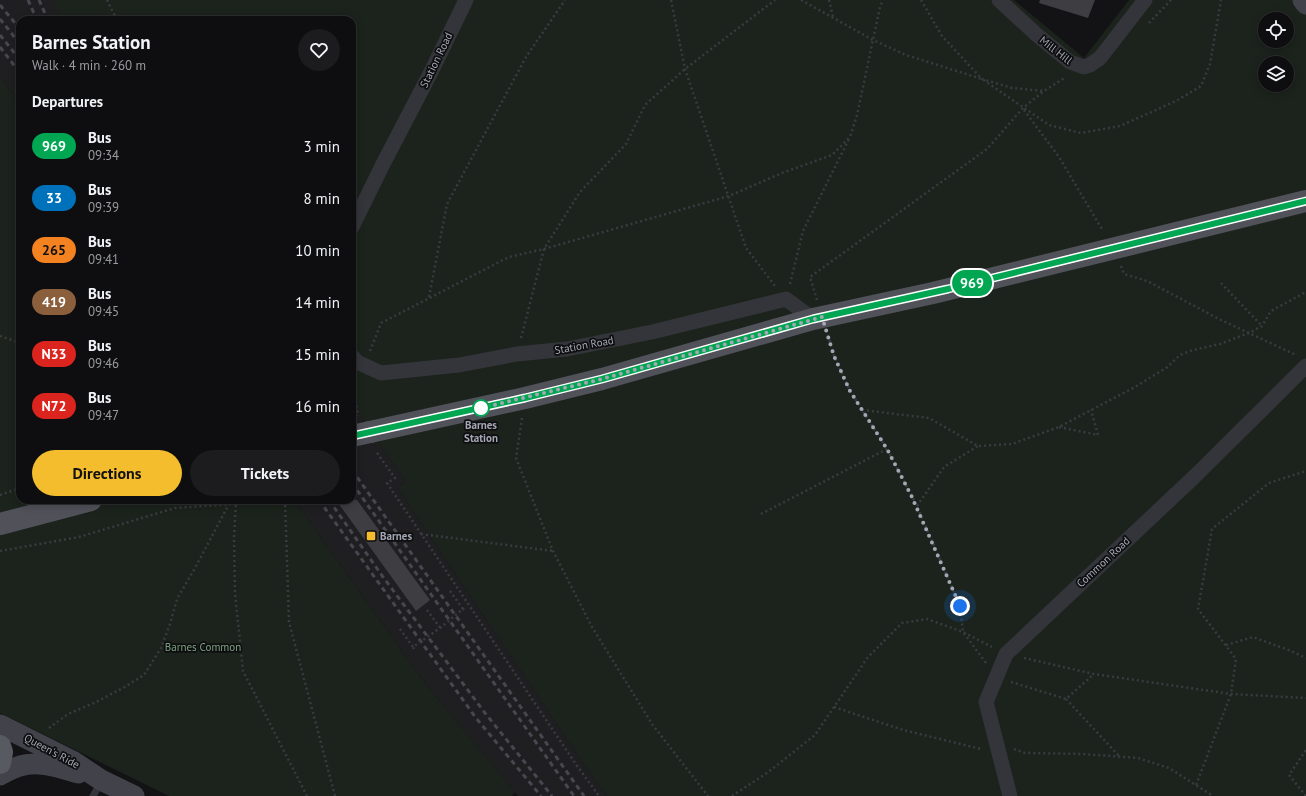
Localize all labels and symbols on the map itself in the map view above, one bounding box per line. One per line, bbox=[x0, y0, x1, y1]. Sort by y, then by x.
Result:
street label: Station Road bbox=[417, 30, 455, 90]
street label: Mill Hill bbox=[1037, 33, 1076, 68]
line badge: 969 bbox=[949, 270, 995, 296]
street label: Station Road bbox=[553, 333, 615, 357]
marker: Barnes Station bbox=[472, 399, 490, 417]
place label: Barnes Station bbox=[464, 418, 498, 445]
place label: Barnes bbox=[380, 529, 412, 543]
marker: Barnes bbox=[365, 530, 377, 542]
street label: Common Road bbox=[1073, 534, 1133, 590]
your location bbox=[950, 596, 970, 616]
park label: Barnes Common bbox=[165, 640, 241, 654]
street label: Queen's Ride bbox=[22, 731, 82, 772]

